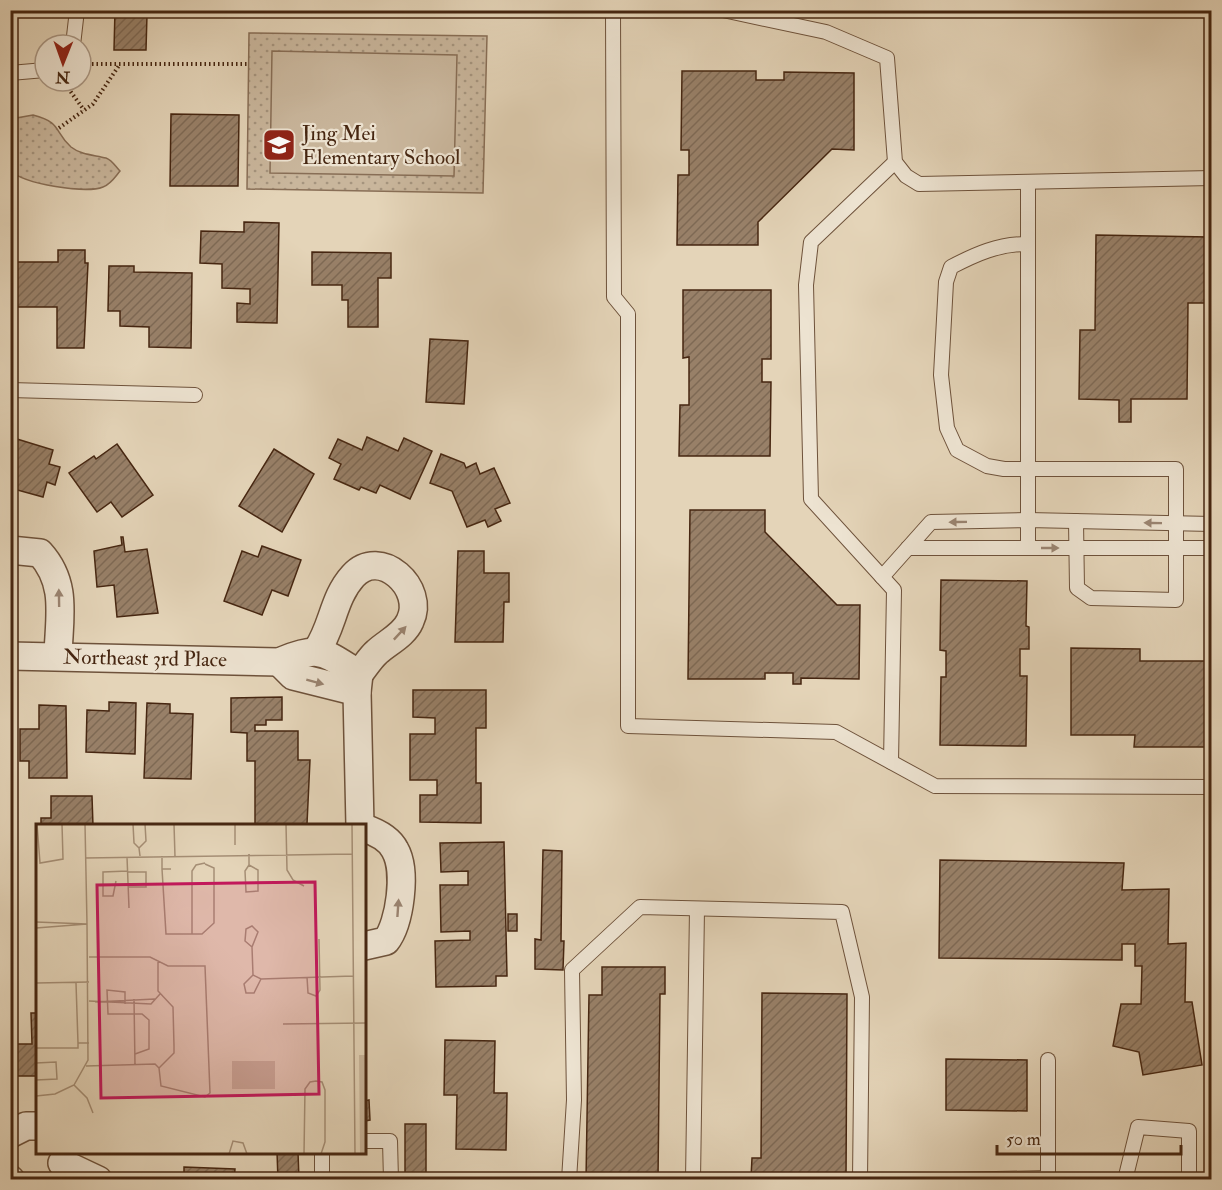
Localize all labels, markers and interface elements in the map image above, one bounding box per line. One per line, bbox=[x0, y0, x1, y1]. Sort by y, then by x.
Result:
north arrow bbox=[33, 33, 93, 93]
text: N bbox=[55, 67, 71, 87]
place label: Jing Mei Elementary School bbox=[301, 120, 461, 171]
school or university icon: Jing Mei Elementary School bbox=[261, 127, 297, 163]
one-way arrow bbox=[949, 517, 968, 526]
one-way arrow bbox=[1144, 518, 1163, 528]
one-way arrow bbox=[1041, 543, 1060, 553]
one-way arrow bbox=[54, 588, 64, 607]
one-way arrow bbox=[393, 625, 407, 640]
street label: Northeast 3rd Place bbox=[63, 644, 227, 673]
one-way arrow bbox=[306, 678, 324, 687]
inset map bbox=[36, 824, 366, 1154]
one-way arrow bbox=[394, 899, 403, 918]
scale bar bbox=[997, 1118, 1182, 1156]
text: 50 m bbox=[1006, 1128, 1041, 1151]

